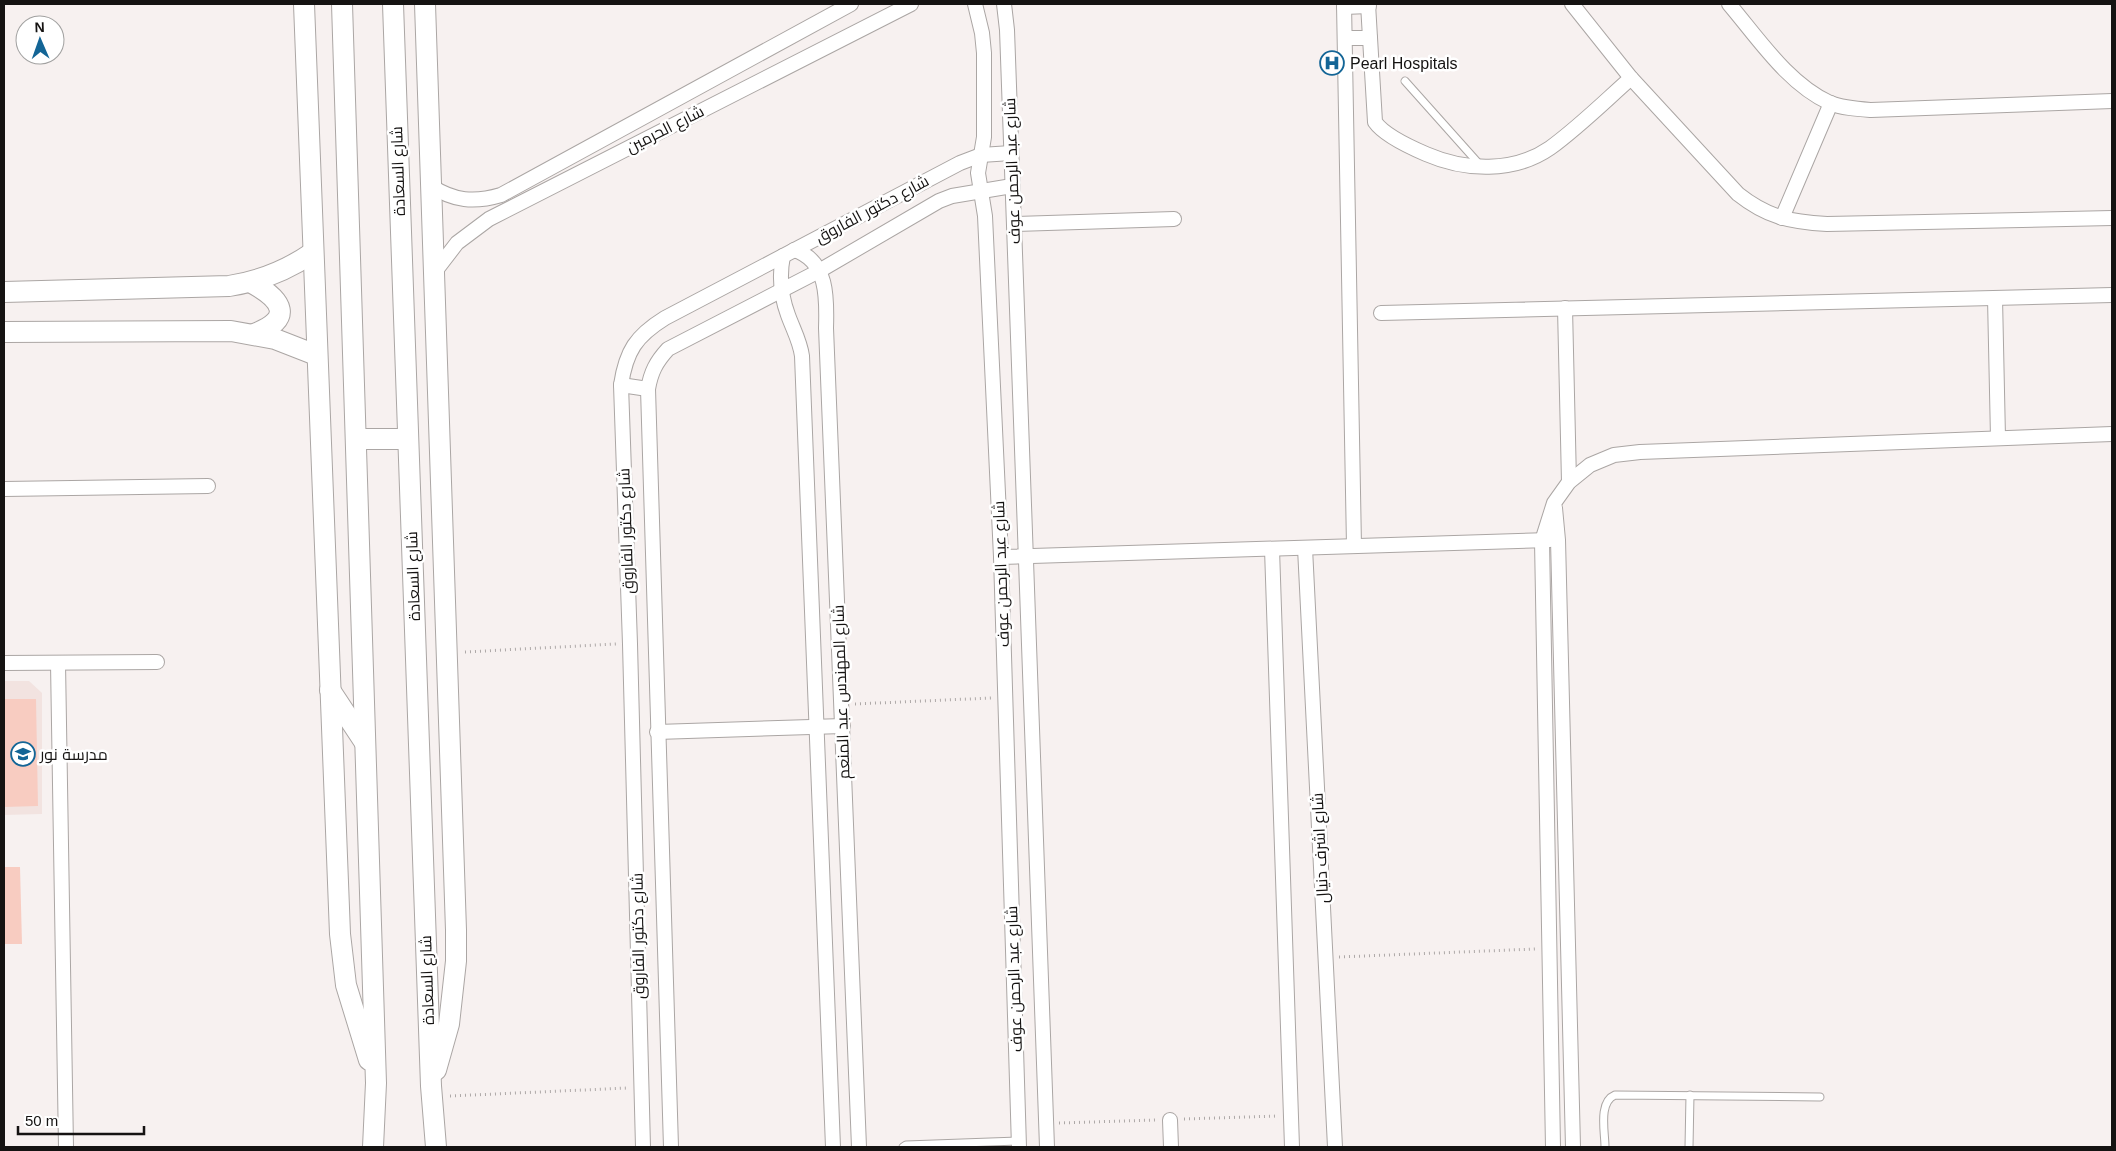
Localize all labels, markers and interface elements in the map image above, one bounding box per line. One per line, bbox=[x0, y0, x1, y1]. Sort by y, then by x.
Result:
north arrow bbox=[15, 15, 65, 65]
text: N bbox=[34, 19, 45, 35]
hospital icon: Pearl Hospitals bbox=[1319, 50, 1345, 76]
place label: Pearl Hospitals bbox=[1350, 55, 1458, 72]
street label: شارع عبد الرحمن عوف bbox=[1001, 97, 1026, 245]
street label: شارع الحرمين bbox=[623, 102, 708, 158]
street label: شارع السعادة bbox=[388, 126, 411, 216]
street label: شارع دكتور الفاروق bbox=[812, 172, 933, 249]
street label: شارع دكتور الفاروق bbox=[615, 468, 640, 594]
street label: شارع عبد الرحمن عوف bbox=[990, 500, 1015, 648]
street label: شارع السعادة bbox=[403, 531, 426, 621]
street label: شارع المهندس عبد المنعم bbox=[829, 604, 856, 780]
school or university icon: مدرسة نور bbox=[10, 741, 36, 767]
place label: مدرسة نور bbox=[39, 746, 108, 764]
street label: شارع اشرف دنيال bbox=[1309, 792, 1334, 904]
street label: شارع دكتور الفاروق bbox=[628, 873, 651, 999]
street label: شارع عبد الرحمن عوف bbox=[1003, 905, 1028, 1053]
street label: شارع السعادة bbox=[417, 935, 440, 1025]
scale bar bbox=[18, 1104, 144, 1136]
text: 50 m bbox=[25, 1112, 58, 1129]

